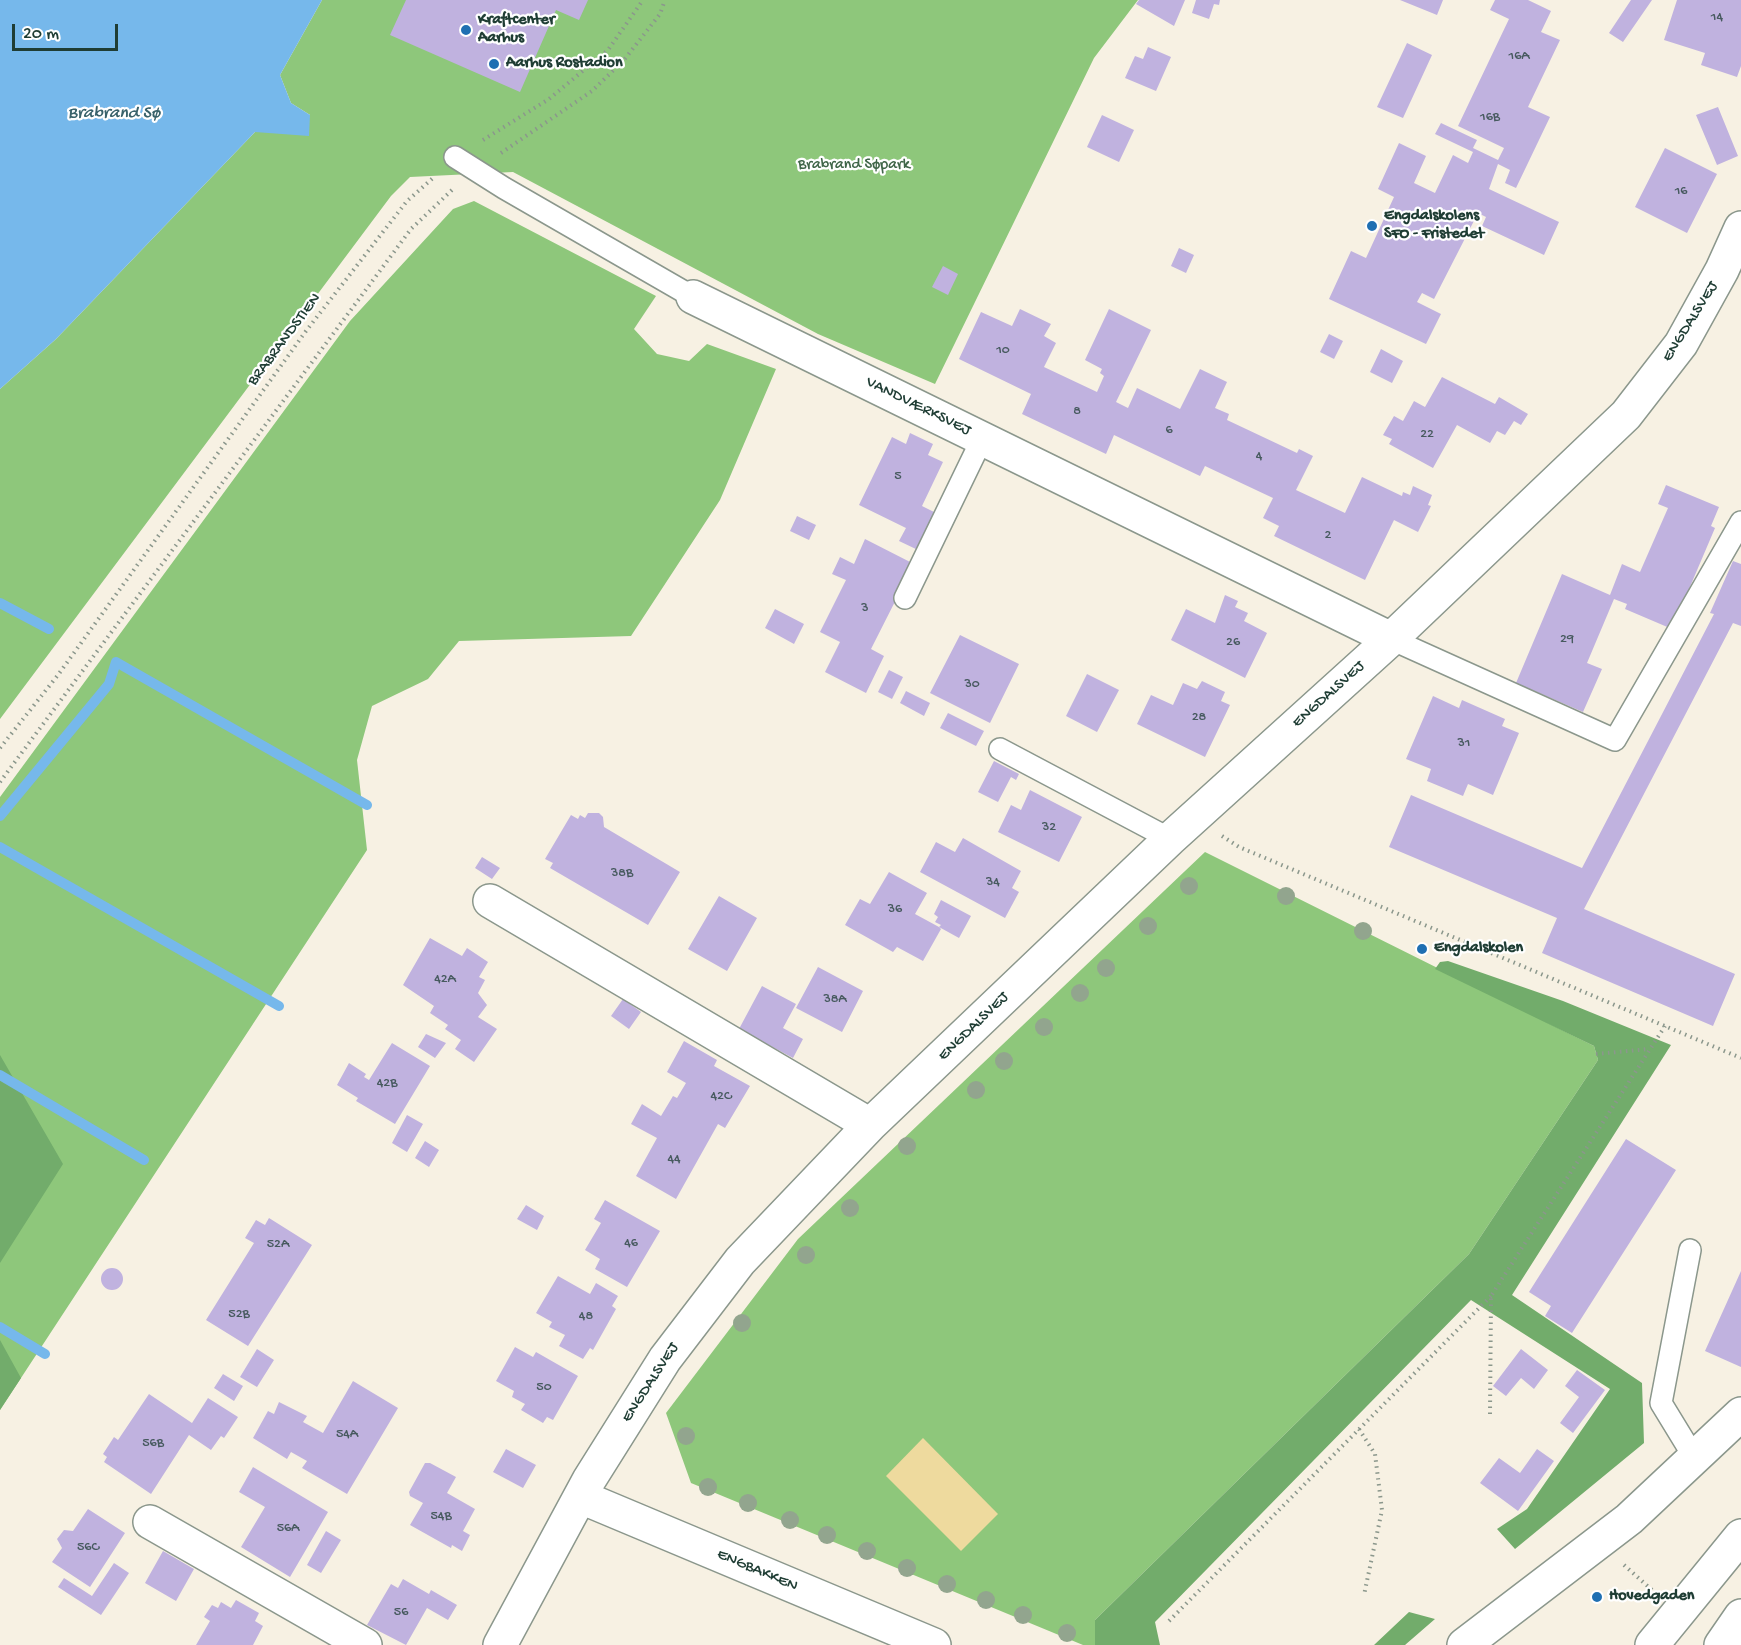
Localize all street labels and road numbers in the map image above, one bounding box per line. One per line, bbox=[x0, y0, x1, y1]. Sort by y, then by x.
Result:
street label: ENGDALSVEJ bbox=[1659, 278, 1723, 366]
street label: BRABRANDSTIEN bbox=[244, 290, 326, 390]
street label: VANDVÆRKSVEJ bbox=[862, 373, 974, 441]
street label: ENGDALSVEJ bbox=[1289, 657, 1369, 733]
street label: ENGDALSVEJ bbox=[935, 988, 1013, 1066]
street label: ENGDALSVEJ bbox=[618, 1340, 684, 1426]
street label: ENGBAKKEN bbox=[714, 1545, 800, 1597]

